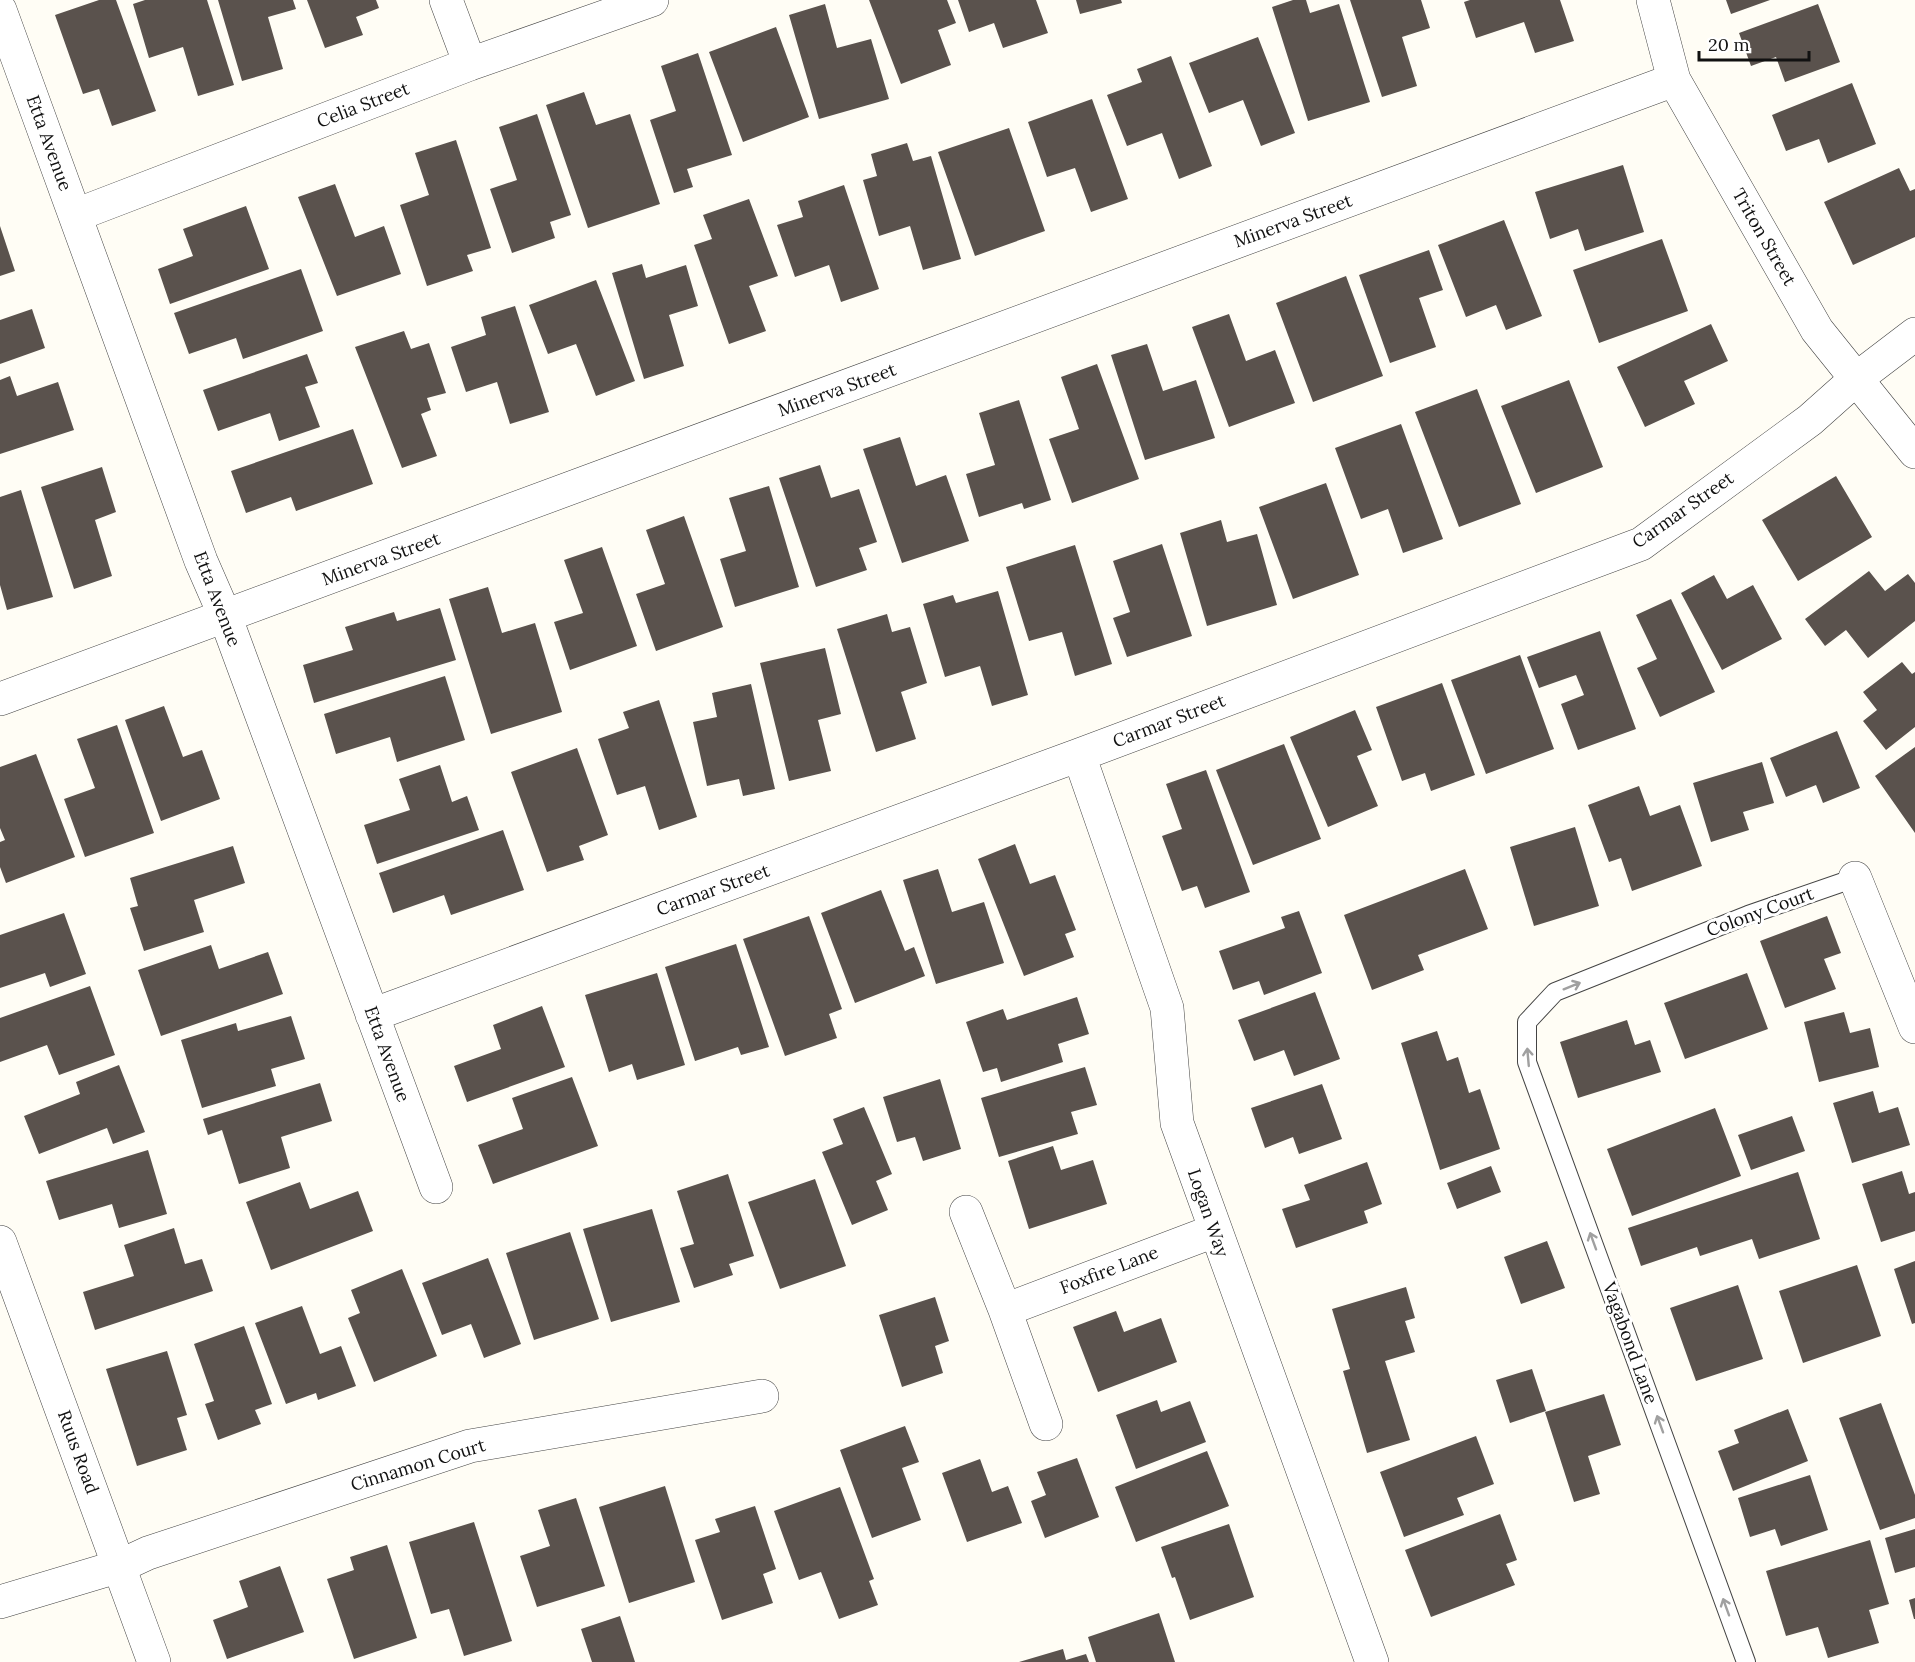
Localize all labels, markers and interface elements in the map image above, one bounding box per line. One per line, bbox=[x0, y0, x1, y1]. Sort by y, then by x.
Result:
scale bar bbox=[1699, 24, 1808, 62]
text: 20 m bbox=[1708, 33, 1750, 56]
street label: Celia Street bbox=[313, 76, 412, 133]
street label: Etta Avenue bbox=[22, 92, 78, 194]
street label: Triton Street bbox=[1727, 184, 1802, 290]
street label: Minerva Street bbox=[1231, 188, 1355, 253]
street label: Minerva Street bbox=[775, 357, 899, 422]
street label: Carmar Street bbox=[1628, 466, 1738, 553]
street label: Minerva Street bbox=[319, 526, 443, 591]
street label: Etta Avenue bbox=[189, 548, 246, 650]
street label: Carmar Street bbox=[1109, 689, 1228, 753]
street label: Carmar Street bbox=[653, 858, 773, 921]
street label: Colony Court bbox=[1703, 882, 1817, 942]
one-way arrow bbox=[1562, 979, 1581, 990]
street label: Etta Avenue bbox=[360, 1003, 416, 1105]
one-way arrow bbox=[1522, 1048, 1533, 1067]
street label: Logan Way bbox=[1183, 1166, 1234, 1260]
one-way arrow bbox=[1586, 1232, 1597, 1251]
street label: Foxfire Lane bbox=[1056, 1240, 1162, 1299]
street label: Vagabond Lane bbox=[1597, 1278, 1663, 1407]
street label: Ruus Road bbox=[53, 1407, 104, 1497]
one-way arrow bbox=[1653, 1415, 1664, 1434]
street label: Cinnamon Court bbox=[348, 1433, 488, 1496]
one-way arrow bbox=[1720, 1598, 1731, 1617]

